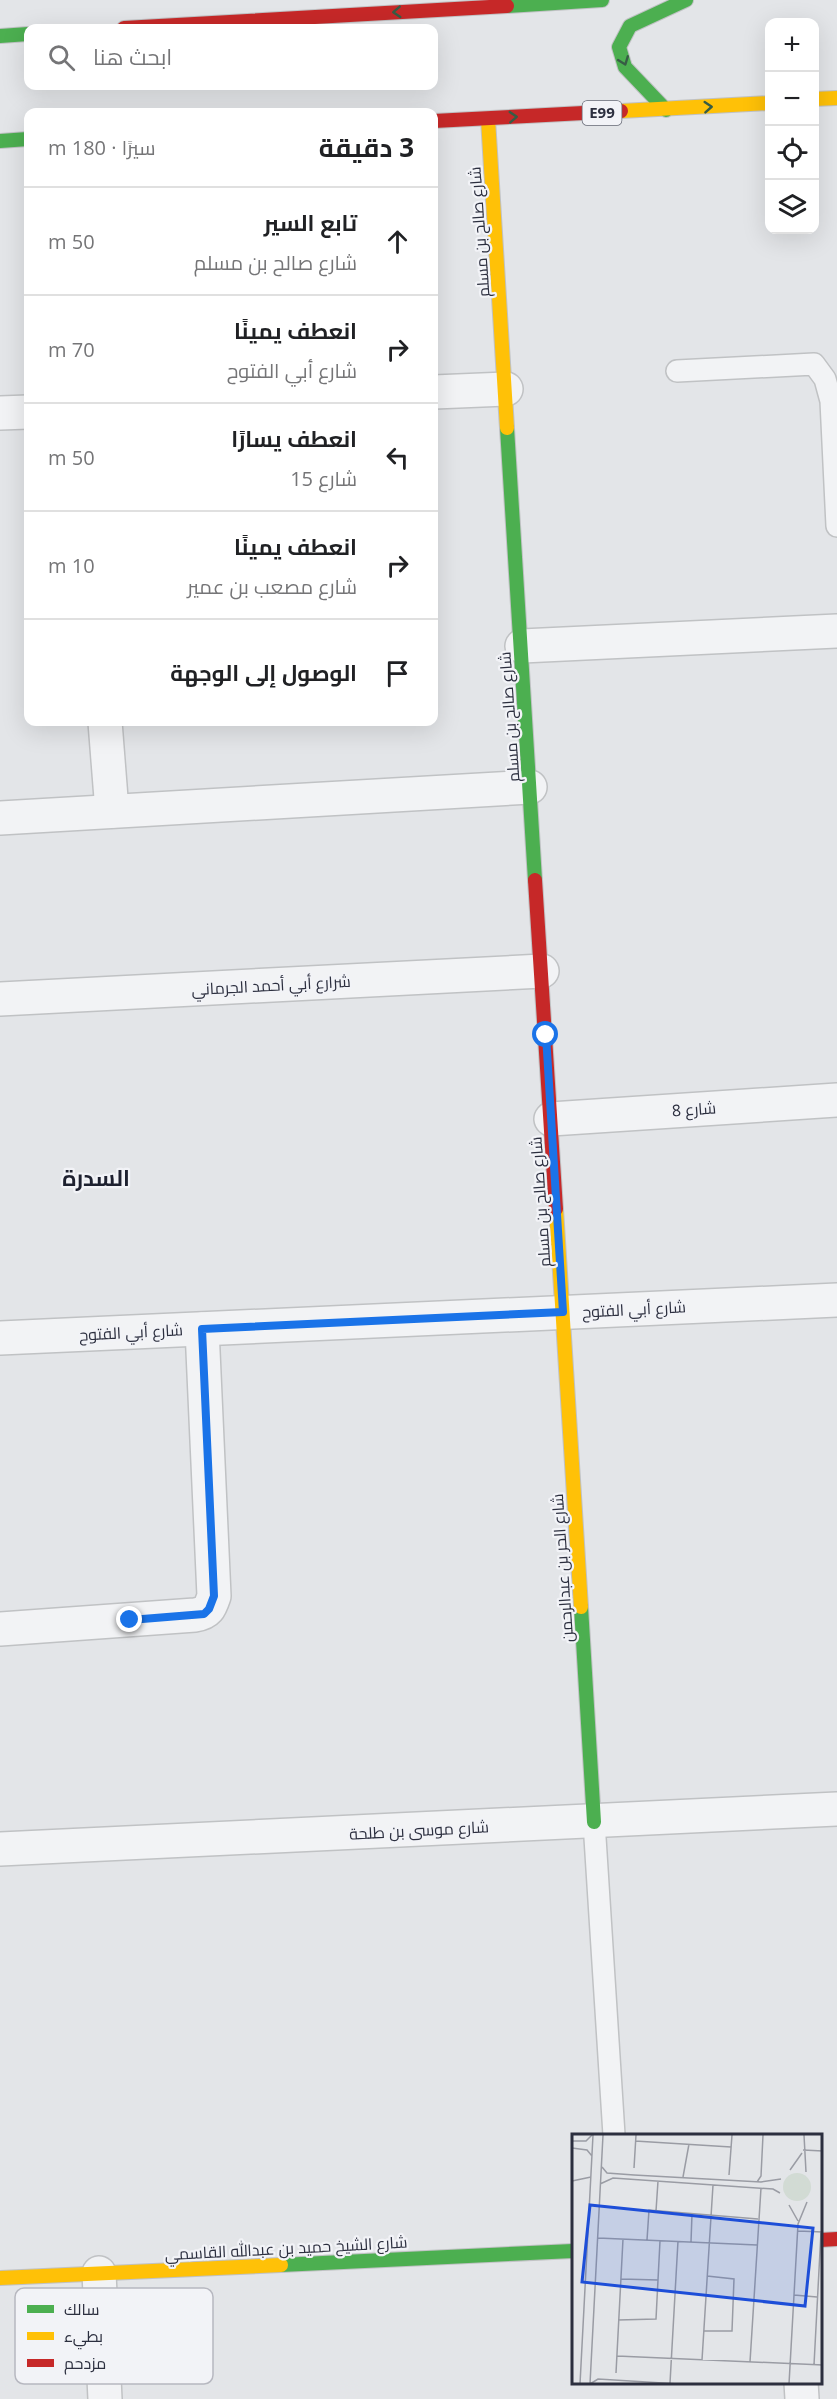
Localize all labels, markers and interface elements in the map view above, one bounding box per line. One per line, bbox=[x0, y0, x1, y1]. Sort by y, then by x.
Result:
one-way arrow bbox=[392, 6, 401, 19]
map controls bbox=[765, 18, 819, 234]
button: + bbox=[765, 18, 819, 72]
search box bbox=[24, 24, 438, 90]
icon: search bbox=[45, 41, 78, 74]
text: ابحث هنا bbox=[93, 41, 172, 71]
one-way arrow bbox=[616, 55, 629, 65]
button: − bbox=[765, 72, 819, 126]
road number: E99 bbox=[582, 101, 622, 125]
one-way arrow bbox=[703, 101, 712, 114]
one-way arrow bbox=[508, 111, 517, 124]
button: locate bbox=[765, 126, 819, 180]
text: 3 دقيقة bbox=[319, 129, 414, 165]
text: سيرًا · 180 m bbox=[48, 134, 155, 161]
street label: شارع صالح بن مسلم bbox=[463, 166, 496, 298]
button: layers bbox=[765, 180, 819, 234]
text: تابع السير bbox=[264, 207, 357, 237]
icon: ahead bbox=[381, 225, 414, 258]
text: 50 m bbox=[48, 228, 95, 255]
text: شارع صالح بن مسلم bbox=[194, 249, 357, 276]
text: انعطف يمينًا bbox=[234, 315, 357, 345]
icon: right bbox=[381, 333, 414, 366]
text: 70 m bbox=[48, 336, 95, 363]
text: شارع أبي الفتوح bbox=[227, 357, 357, 384]
text: انعطف يسارًا bbox=[231, 423, 357, 453]
icon: left bbox=[381, 441, 414, 474]
text: 50 m bbox=[48, 444, 95, 471]
text: شارع 15 bbox=[290, 465, 357, 492]
text: انعطف يمينًا bbox=[234, 531, 357, 561]
icon: right bbox=[381, 549, 414, 582]
text: 10 m bbox=[48, 552, 95, 579]
text: شارع مصعب بن عمير bbox=[187, 573, 357, 600]
street label: شارع صالح بن مسلم bbox=[493, 651, 526, 783]
text: الوصول إلى الوجهة bbox=[170, 657, 357, 687]
icon: arrive bbox=[381, 657, 414, 690]
street label: شرارع أبي أحمد الجرماني bbox=[191, 970, 351, 1003]
route start bbox=[532, 1021, 558, 1047]
street label: شارع 8 bbox=[671, 1096, 717, 1123]
street label: شارع صالح بن مسلم bbox=[524, 1136, 557, 1268]
district label: السدرة bbox=[62, 1162, 130, 1192]
street label: شارع أبي الفتوح bbox=[581, 1295, 687, 1326]
street label: شارع أبي الفتوح bbox=[78, 1318, 184, 1349]
street label: شارع الحر بن عبدالرحمن bbox=[546, 1493, 579, 1643]
route end bbox=[116, 1606, 142, 1632]
street label: شارع موسى بن طلحة bbox=[349, 1815, 490, 1846]
inset map bbox=[572, 2134, 822, 2384]
street label: شارع الشيخ حميد بن عبدالله القاسمي bbox=[164, 2231, 408, 2268]
legend bbox=[15, 2288, 213, 2384]
text: سالك bbox=[64, 2298, 99, 2320]
text: بطيء bbox=[64, 2325, 103, 2350]
text: مزدحم bbox=[64, 2352, 106, 2375]

